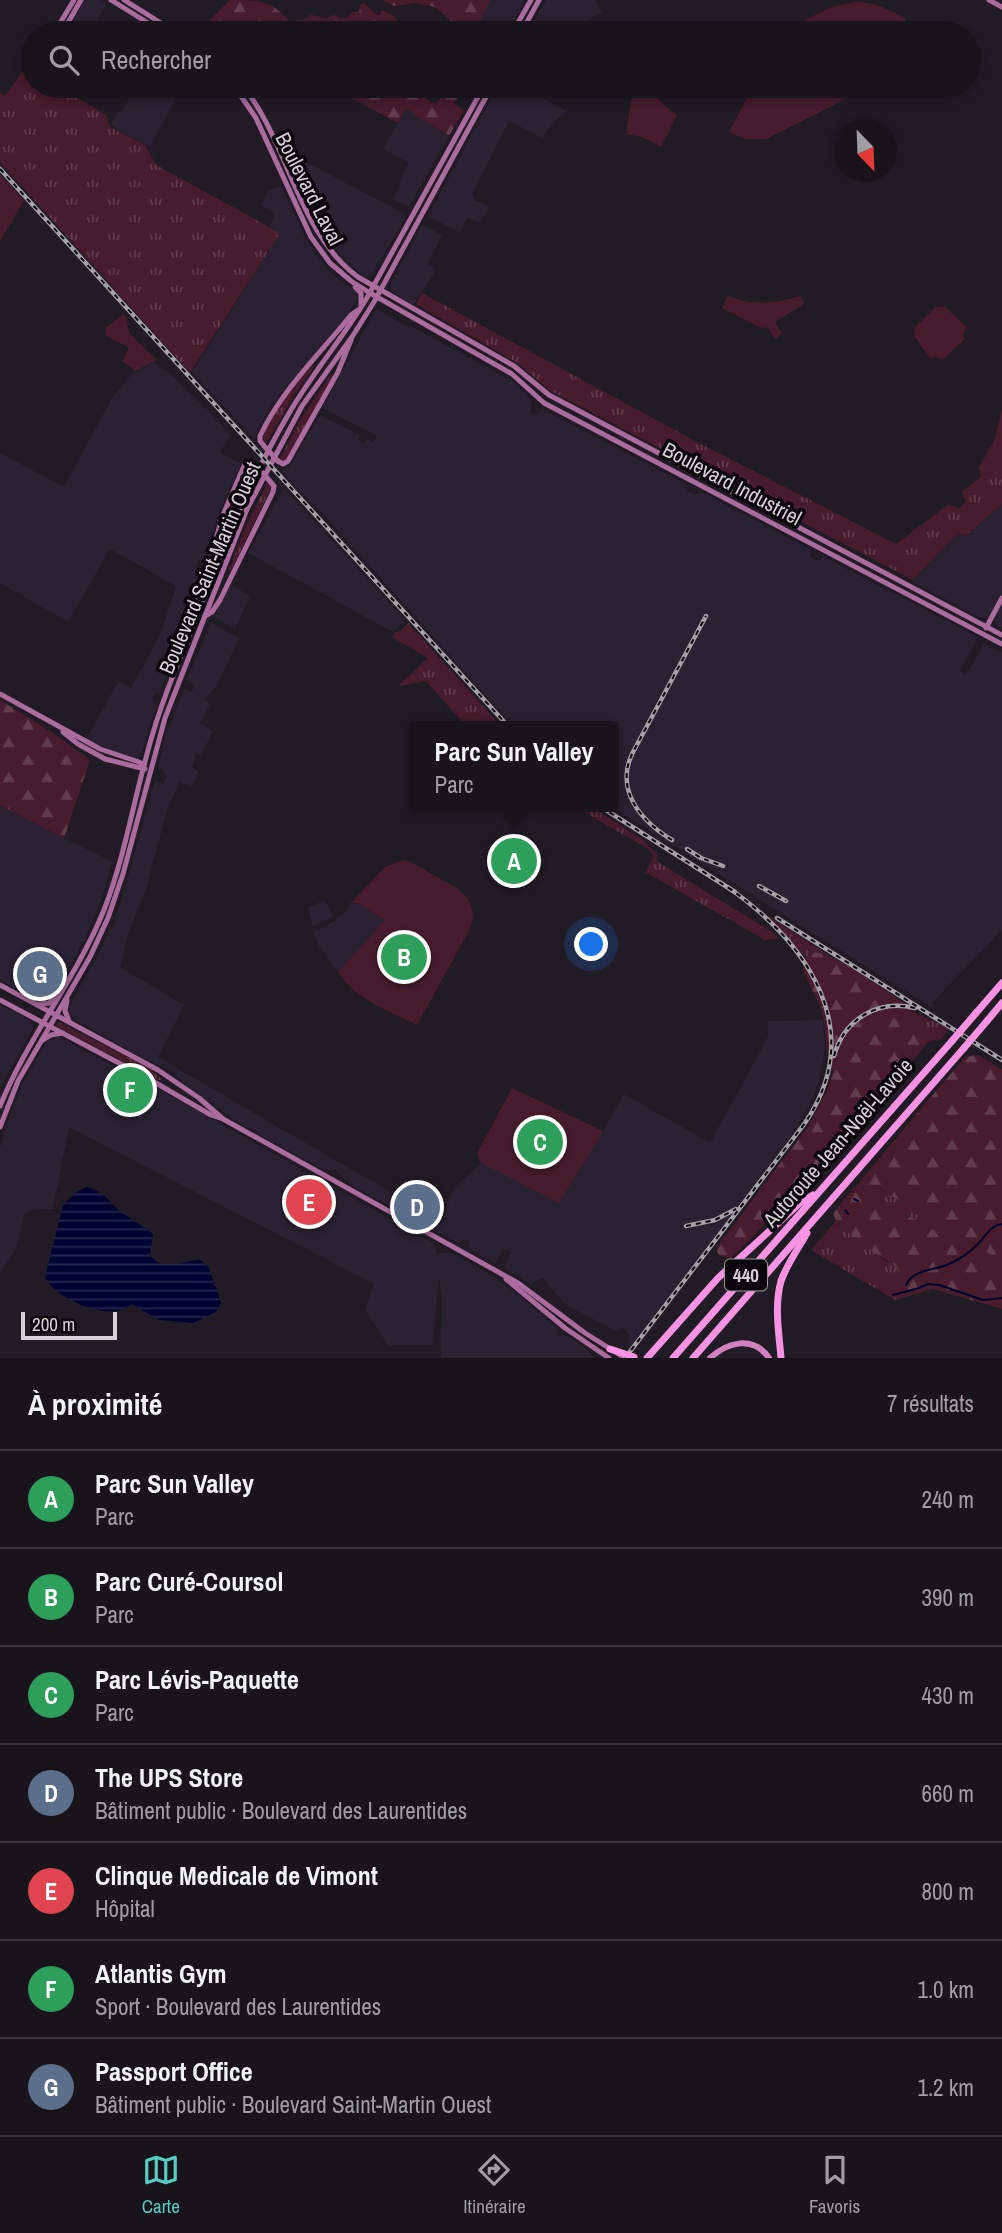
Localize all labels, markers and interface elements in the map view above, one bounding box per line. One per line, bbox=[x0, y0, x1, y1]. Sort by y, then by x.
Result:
search box bbox=[21, 21, 981, 98]
icon: search bbox=[45, 41, 83, 79]
text: Rechercher bbox=[101, 42, 211, 77]
north arrow bbox=[834, 119, 897, 182]
street label: Boulevard Laval bbox=[268, 127, 350, 250]
street label: Boulevard Industriel bbox=[658, 435, 807, 532]
street label: Boulevard Saint-Martin Ouest bbox=[152, 457, 267, 678]
popup bbox=[409, 721, 619, 812]
text: Parc Sun Valley bbox=[435, 734, 593, 769]
text: Parc bbox=[435, 769, 473, 800]
pin: A bbox=[491, 835, 537, 887]
your location bbox=[574, 927, 608, 961]
pin: B bbox=[381, 931, 427, 983]
pin: G bbox=[17, 948, 63, 1000]
street label: Autoroute Jean-Noël-Lavoie bbox=[755, 1052, 919, 1234]
pin: F bbox=[107, 1064, 153, 1116]
pin: C bbox=[517, 1116, 563, 1168]
pin: E bbox=[286, 1176, 332, 1228]
pin: D bbox=[394, 1181, 440, 1233]
road number: 440 bbox=[725, 1260, 767, 1290]
scale bar bbox=[21, 1309, 117, 1341]
text: 200 m bbox=[32, 1311, 75, 1337]
text: À proximité bbox=[28, 1384, 162, 1424]
text: 7 résultats bbox=[887, 1388, 974, 1419]
text: Parc Sun Valley bbox=[95, 1466, 254, 1501]
text: A bbox=[44, 1484, 58, 1515]
text: 240 m bbox=[922, 1484, 974, 1515]
text: Parc bbox=[95, 1501, 134, 1532]
text: Parc Curé-Coursol bbox=[95, 1564, 283, 1599]
text: B bbox=[44, 1582, 58, 1613]
text: 390 m bbox=[922, 1582, 974, 1613]
text: Parc bbox=[95, 1599, 134, 1630]
text: Parc Lévis-Paquette bbox=[95, 1662, 299, 1697]
text: C bbox=[44, 1680, 58, 1711]
text: 430 m bbox=[922, 1680, 974, 1711]
text: Parc bbox=[95, 1697, 134, 1728]
text: The UPS Store bbox=[95, 1760, 243, 1795]
text: D bbox=[44, 1778, 58, 1809]
text: 660 m bbox=[922, 1778, 974, 1809]
text: Bâtiment public · Boulevard des Laurentides bbox=[95, 1795, 467, 1826]
text: Clinque Medicale de Vimont bbox=[95, 1858, 378, 1893]
text: E bbox=[45, 1876, 57, 1907]
text: 800 m bbox=[922, 1876, 974, 1907]
text: Hôpital bbox=[95, 1893, 155, 1924]
text: Atlantis Gym bbox=[95, 1956, 227, 1991]
text: F bbox=[45, 1974, 57, 2005]
text: 1.0 km bbox=[917, 1974, 974, 2005]
text: Sport · Boulevard des Laurentides bbox=[95, 1991, 381, 2022]
text: Passport Office bbox=[95, 2054, 253, 2089]
text: G bbox=[44, 2072, 58, 2103]
text: 1.2 km bbox=[917, 2072, 974, 2103]
text: Bâtiment public · Boulevard Saint-Martin Ouest bbox=[95, 2089, 491, 2120]
tab: Carte bbox=[142, 2151, 180, 2219]
tab: Itinéraire bbox=[463, 2151, 526, 2219]
tab: Favoris bbox=[809, 2151, 860, 2219]

